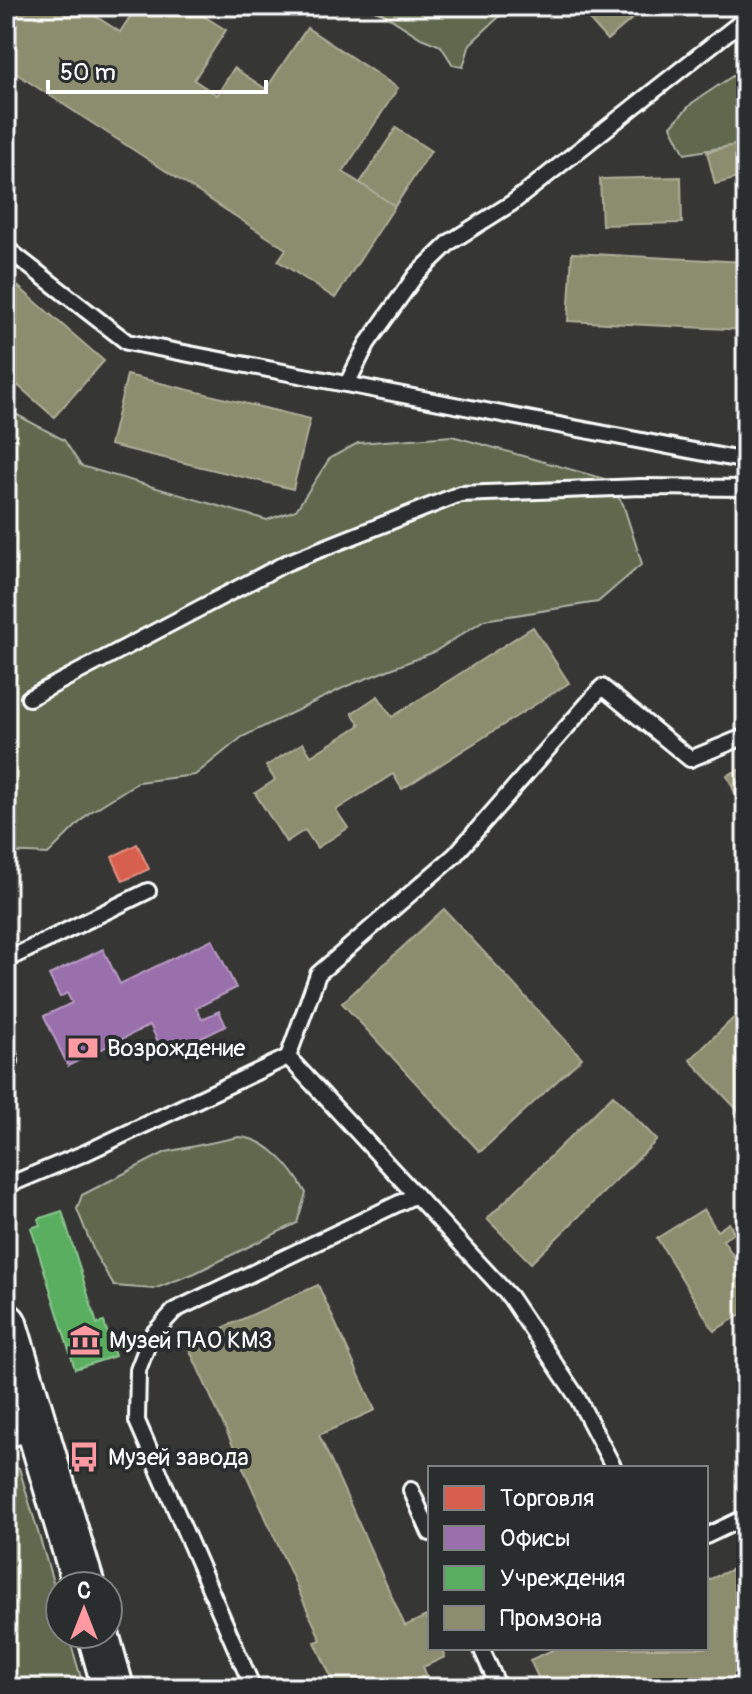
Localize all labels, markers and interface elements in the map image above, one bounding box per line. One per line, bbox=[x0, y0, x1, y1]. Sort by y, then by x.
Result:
scale bar bbox=[48, 44, 266, 94]
text: 50 m bbox=[60, 58, 116, 87]
bank icon: Возрождение bbox=[66, 1031, 100, 1065]
place label: Возрождение bbox=[107, 1034, 246, 1063]
museum icon: Музей ПАО КМЗ bbox=[68, 1323, 102, 1357]
place label: Музей ПАО КМЗ bbox=[109, 1326, 273, 1355]
bus stop icon: Музей завода bbox=[67, 1440, 101, 1474]
place label: Музей завода bbox=[108, 1443, 249, 1472]
legend bbox=[428, 1466, 708, 1650]
text: Торговля bbox=[500, 1484, 594, 1513]
text: Офисы bbox=[500, 1524, 571, 1553]
text: Учреждения bbox=[500, 1564, 625, 1593]
north arrow bbox=[44, 1570, 124, 1650]
text: С bbox=[77, 1577, 91, 1605]
text: Промзона bbox=[500, 1604, 602, 1633]

